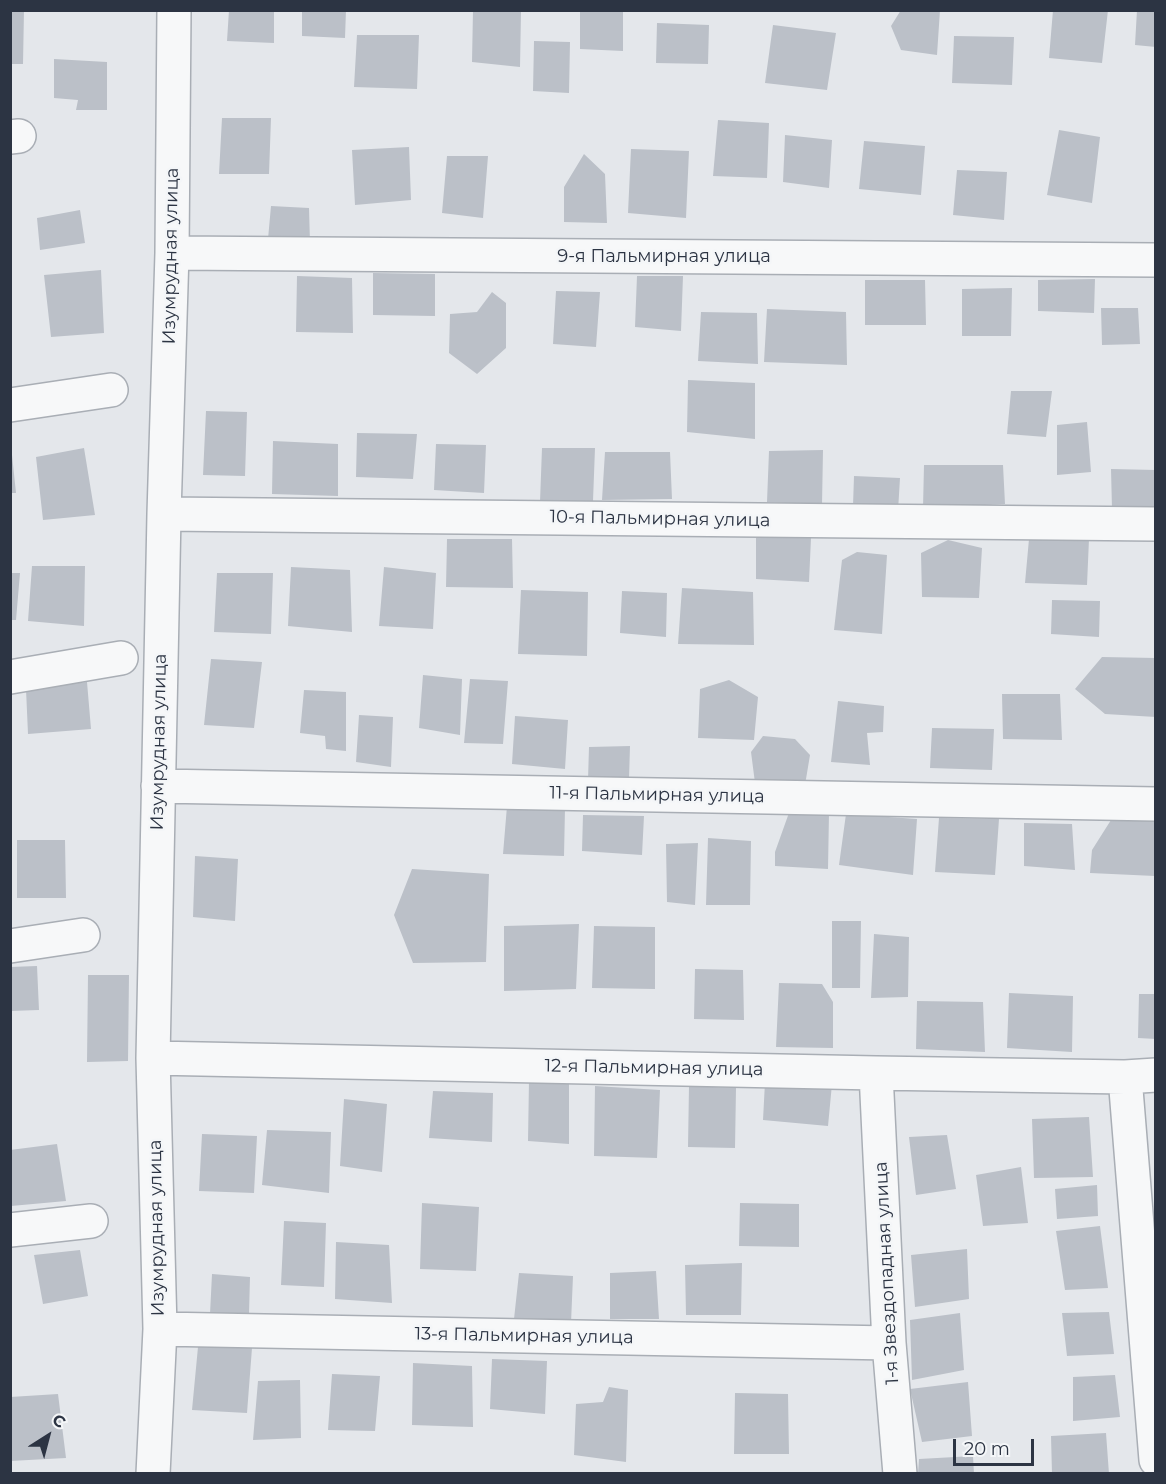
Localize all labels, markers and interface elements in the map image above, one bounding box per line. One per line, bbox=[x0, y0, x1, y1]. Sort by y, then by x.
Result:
street label: Изумрудная улица bbox=[159, 168, 183, 344]
street label: 9-я Пальмирная улица bbox=[557, 246, 771, 268]
street label: 10-я Пальмирная улица bbox=[549, 506, 771, 532]
street label: Изумрудная улица bbox=[147, 654, 171, 830]
street label: 11-я Пальмирная улица bbox=[549, 782, 765, 808]
street label: 12-я Пальмирная улица bbox=[544, 1055, 764, 1081]
street label: Изумрудная улица bbox=[145, 1140, 169, 1316]
street label: 1-я Звездопадная улица bbox=[870, 1161, 904, 1385]
street label: 13-я Пальмирная улица bbox=[414, 1323, 634, 1349]
north arrow bbox=[18, 1406, 78, 1466]
text: С bbox=[49, 1410, 69, 1432]
scale bar bbox=[956, 1427, 1037, 1465]
text: 20 m bbox=[964, 1438, 1010, 1460]

